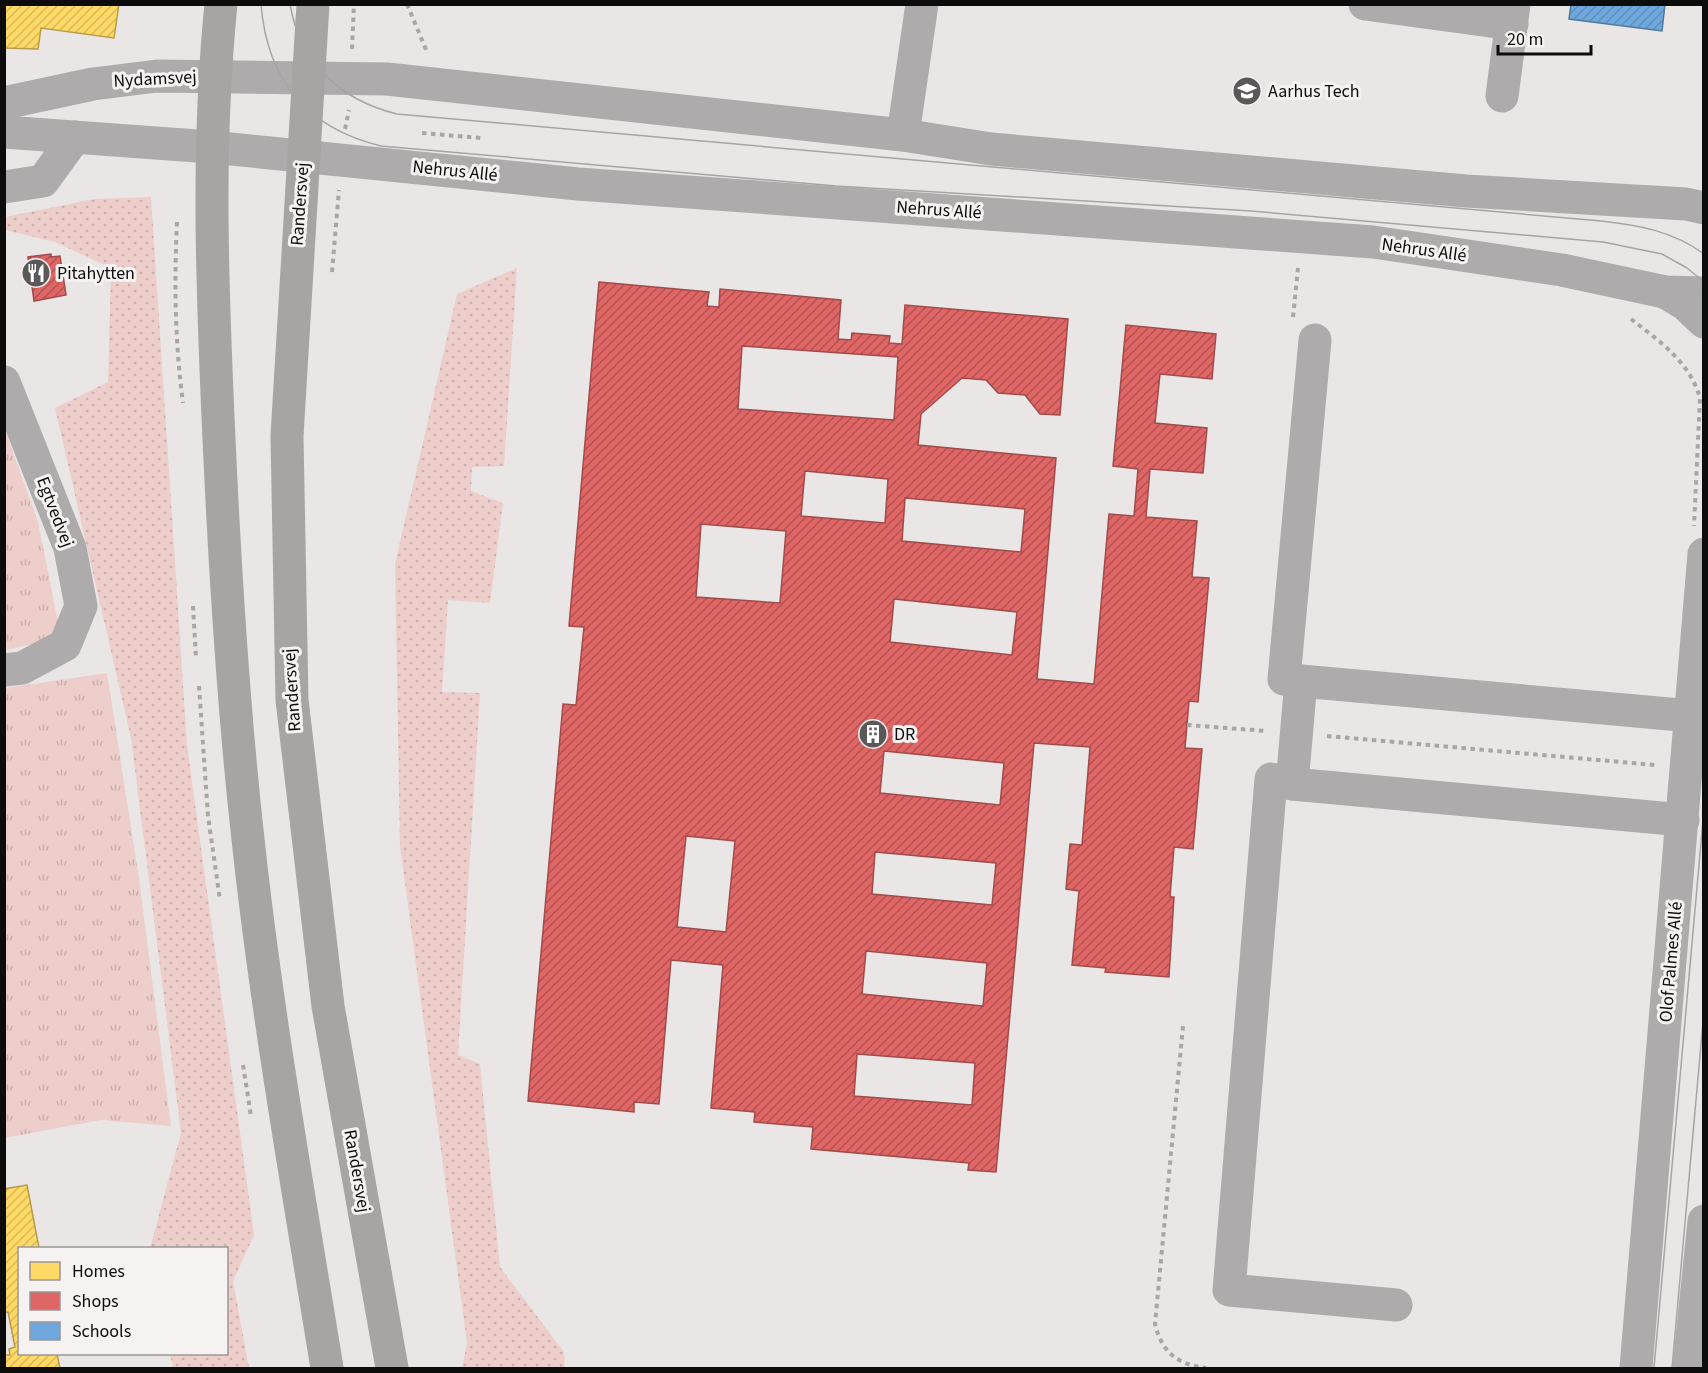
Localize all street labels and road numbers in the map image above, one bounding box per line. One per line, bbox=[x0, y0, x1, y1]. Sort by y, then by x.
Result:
street label: Nydamsvej bbox=[113, 64, 197, 94]
street label: Nehrus Allé bbox=[411, 154, 499, 188]
street label: Randersvej bbox=[285, 162, 315, 246]
street label: Nehrus Allé bbox=[896, 195, 983, 225]
street label: Nehrus Allé bbox=[1380, 232, 1468, 268]
street label: Egtvedvej bbox=[30, 473, 80, 551]
street label: Randersvej bbox=[277, 648, 307, 732]
street label: Olof Palmes Allé bbox=[1653, 901, 1689, 1023]
street label: Randersvej bbox=[337, 1128, 377, 1214]

